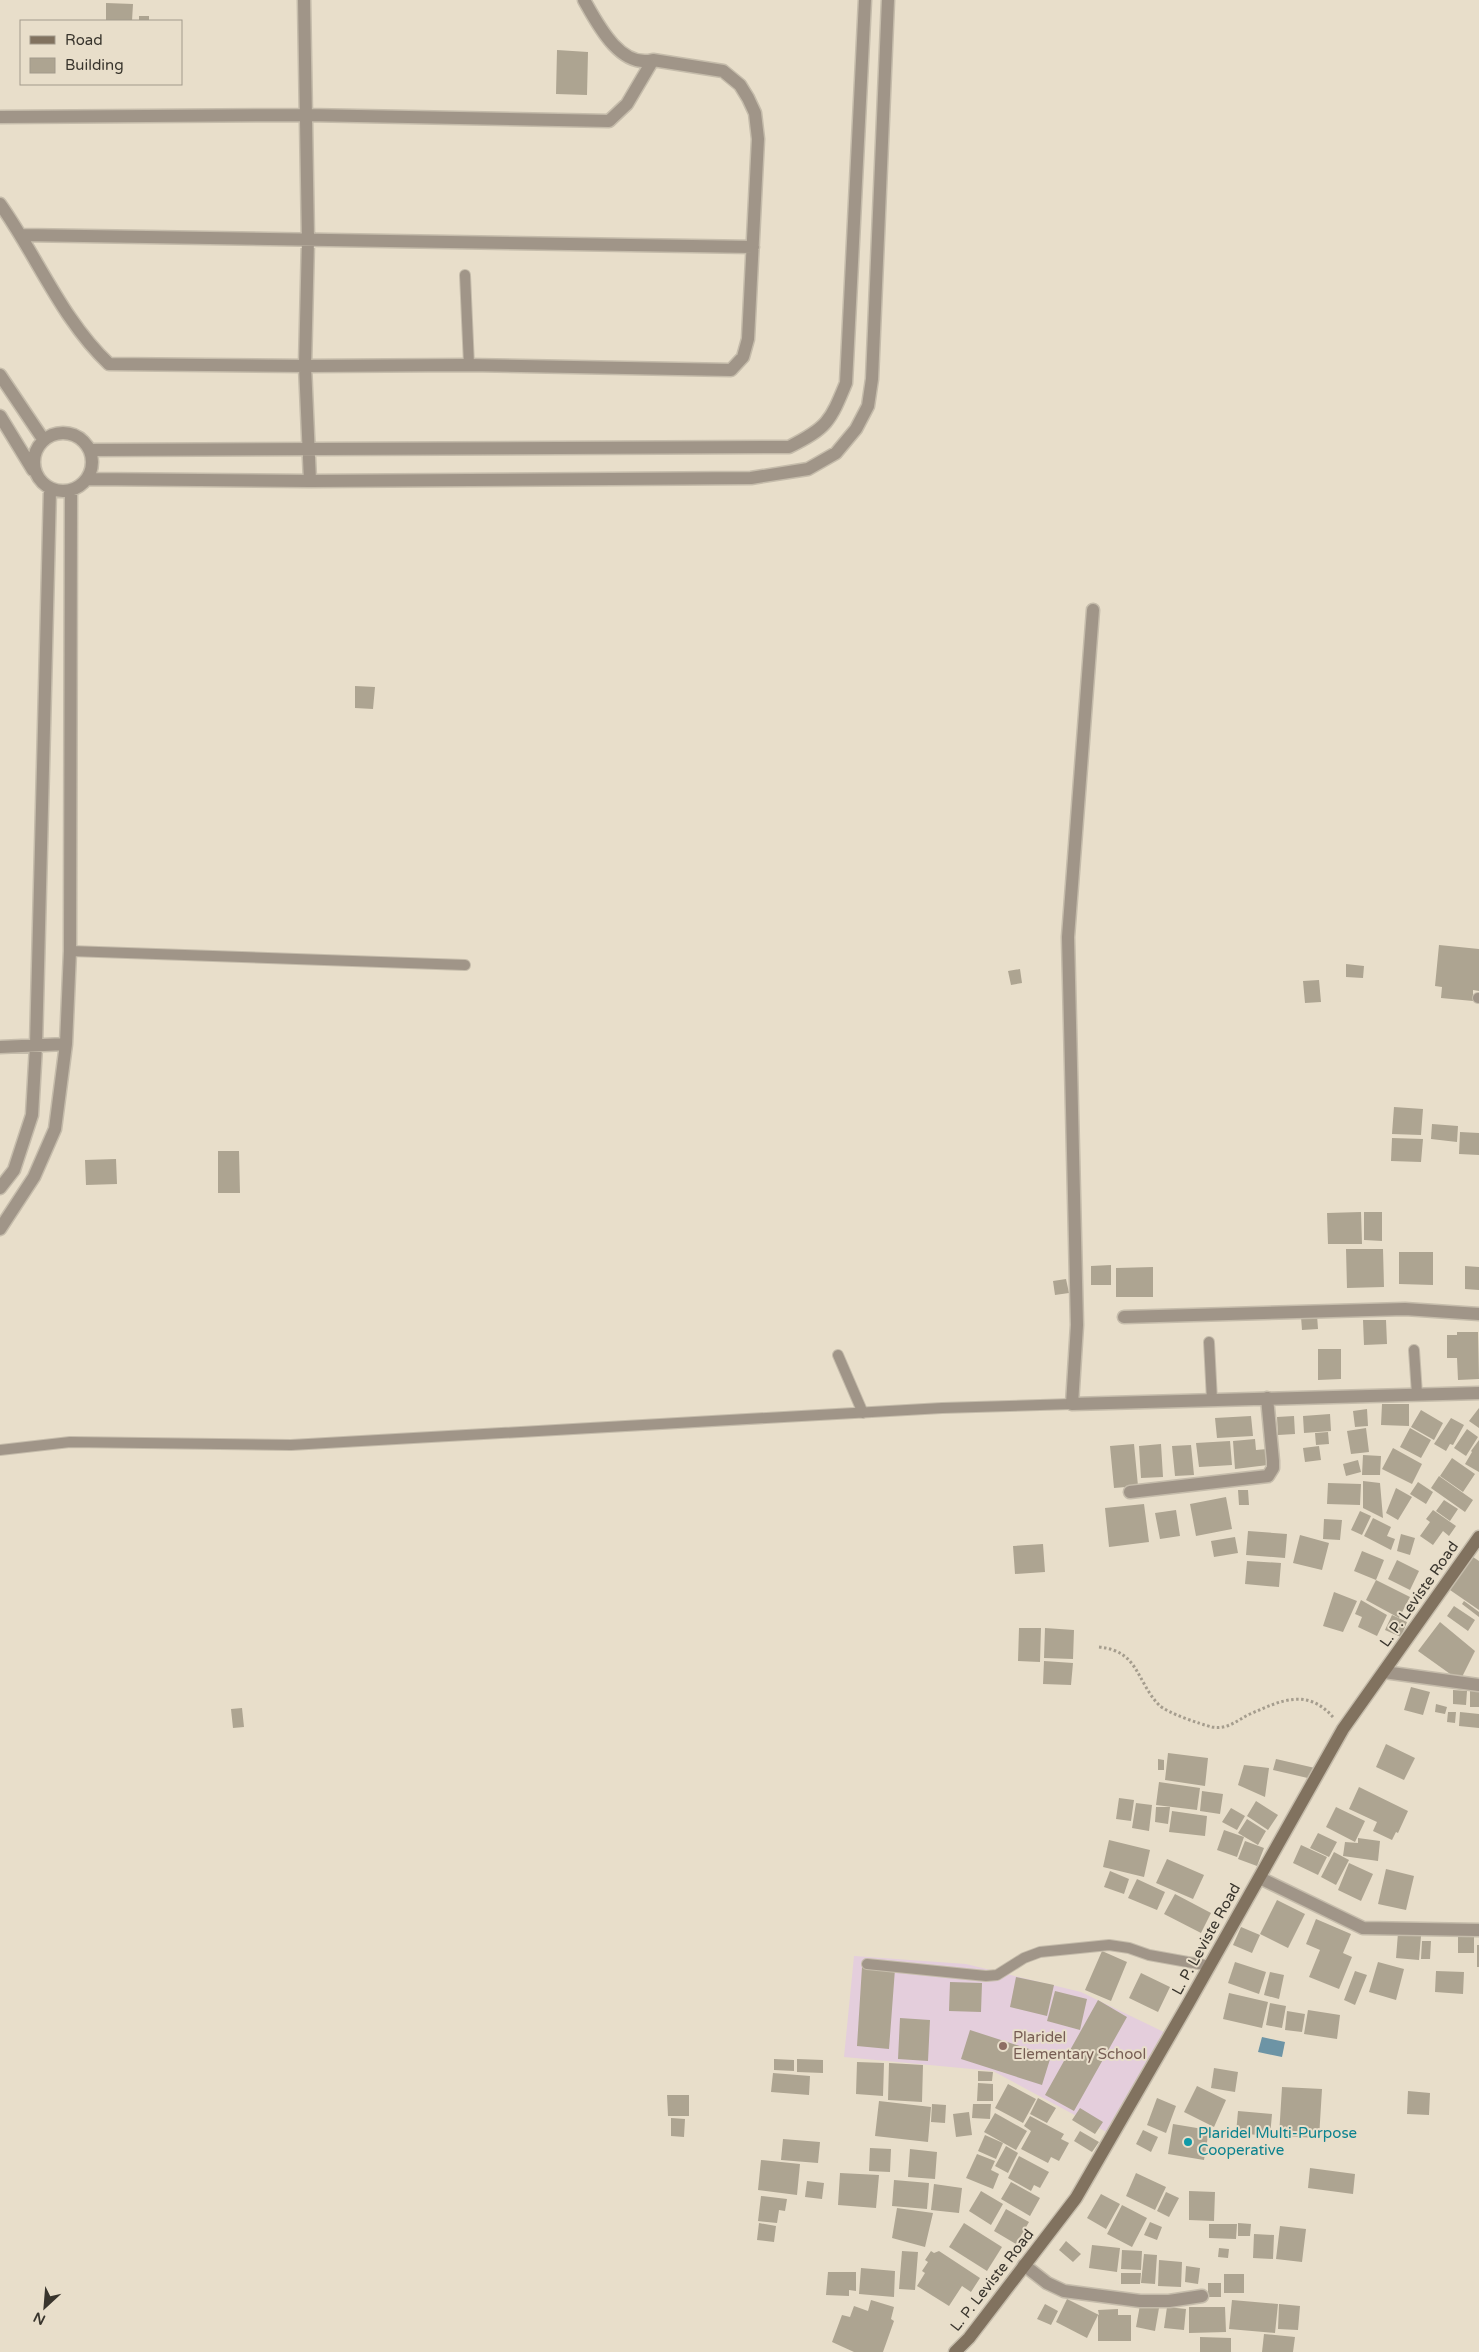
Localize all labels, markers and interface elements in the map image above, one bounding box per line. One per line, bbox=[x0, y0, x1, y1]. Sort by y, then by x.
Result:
legend bbox=[20, 20, 182, 85]
text: Road bbox=[65, 31, 103, 49]
text: Building bbox=[65, 56, 124, 74]
street label: L. P. Leviste Road bbox=[1376, 1538, 1462, 1650]
street label: L. P. Leviste Road bbox=[1168, 1880, 1244, 1998]
place label: Plaridel Elementary School bbox=[1013, 2028, 1146, 2063]
marker: Plaridel Elementary School bbox=[997, 2040, 1009, 2052]
place label: Plaridel Multi-Purpose Cooperative bbox=[1198, 2124, 1357, 2159]
marker: Plaridel Multi-Purpose Cooperative bbox=[1182, 2136, 1194, 2148]
street label: L. P. Leviste Road bbox=[947, 2225, 1037, 2335]
north arrow bbox=[20, 2282, 70, 2332]
text: N bbox=[31, 2308, 48, 2328]

